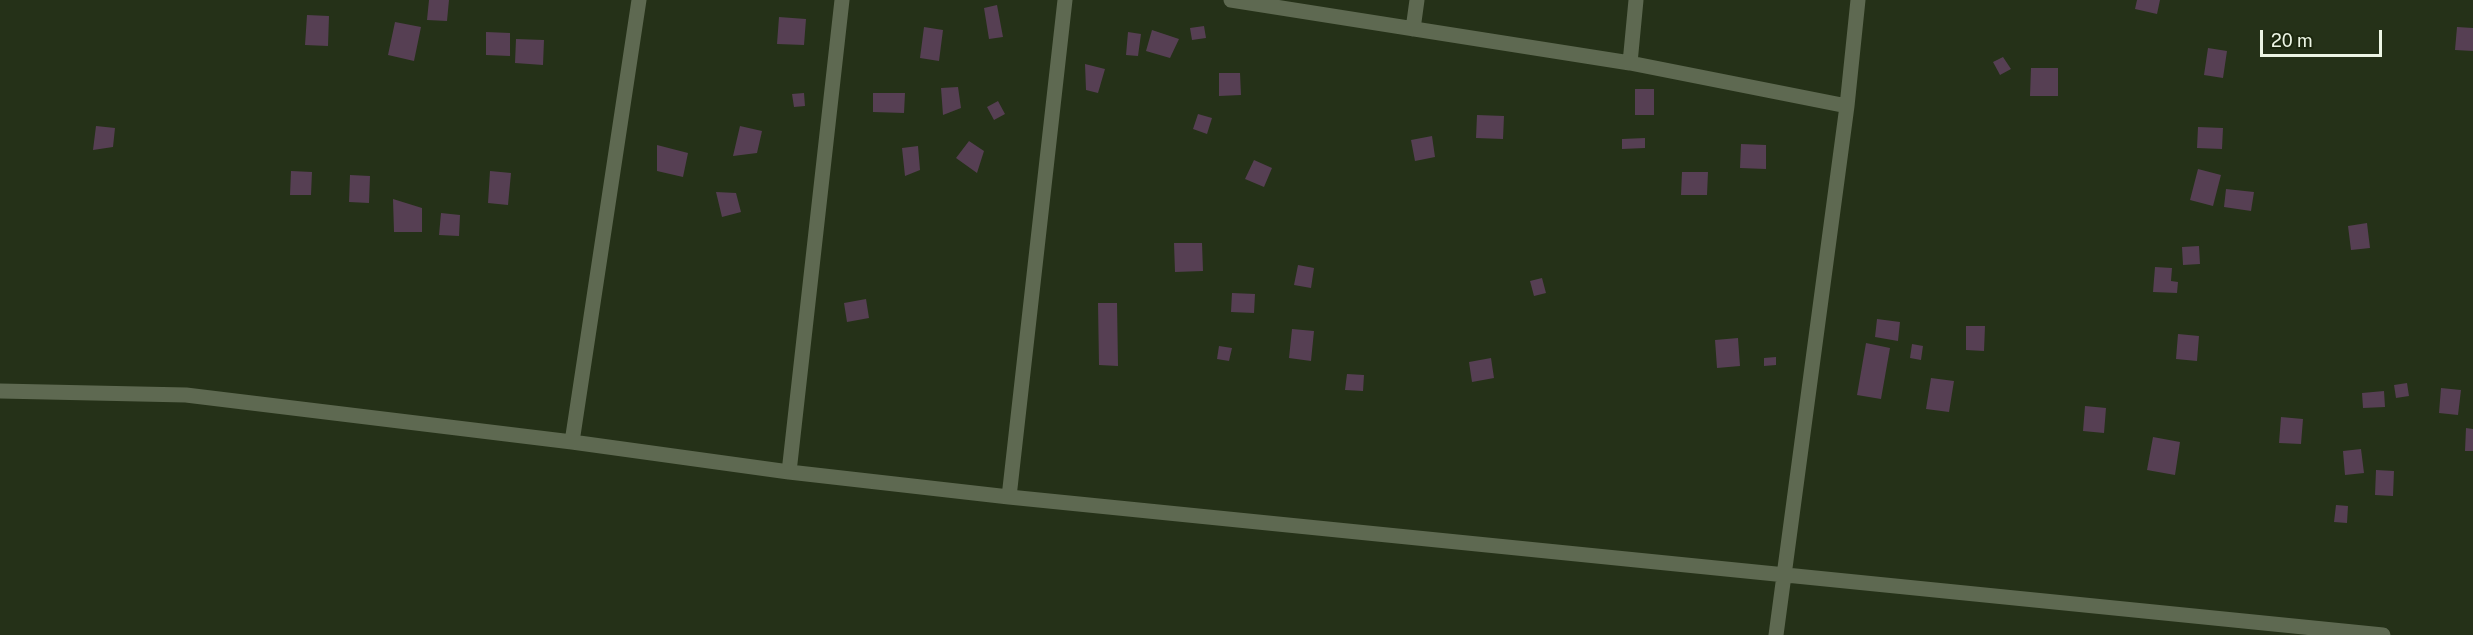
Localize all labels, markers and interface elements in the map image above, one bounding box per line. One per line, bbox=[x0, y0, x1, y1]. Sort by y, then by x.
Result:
scale bar bbox=[2263, 18, 2384, 56]
text: 20 m bbox=[2271, 30, 2313, 51]

